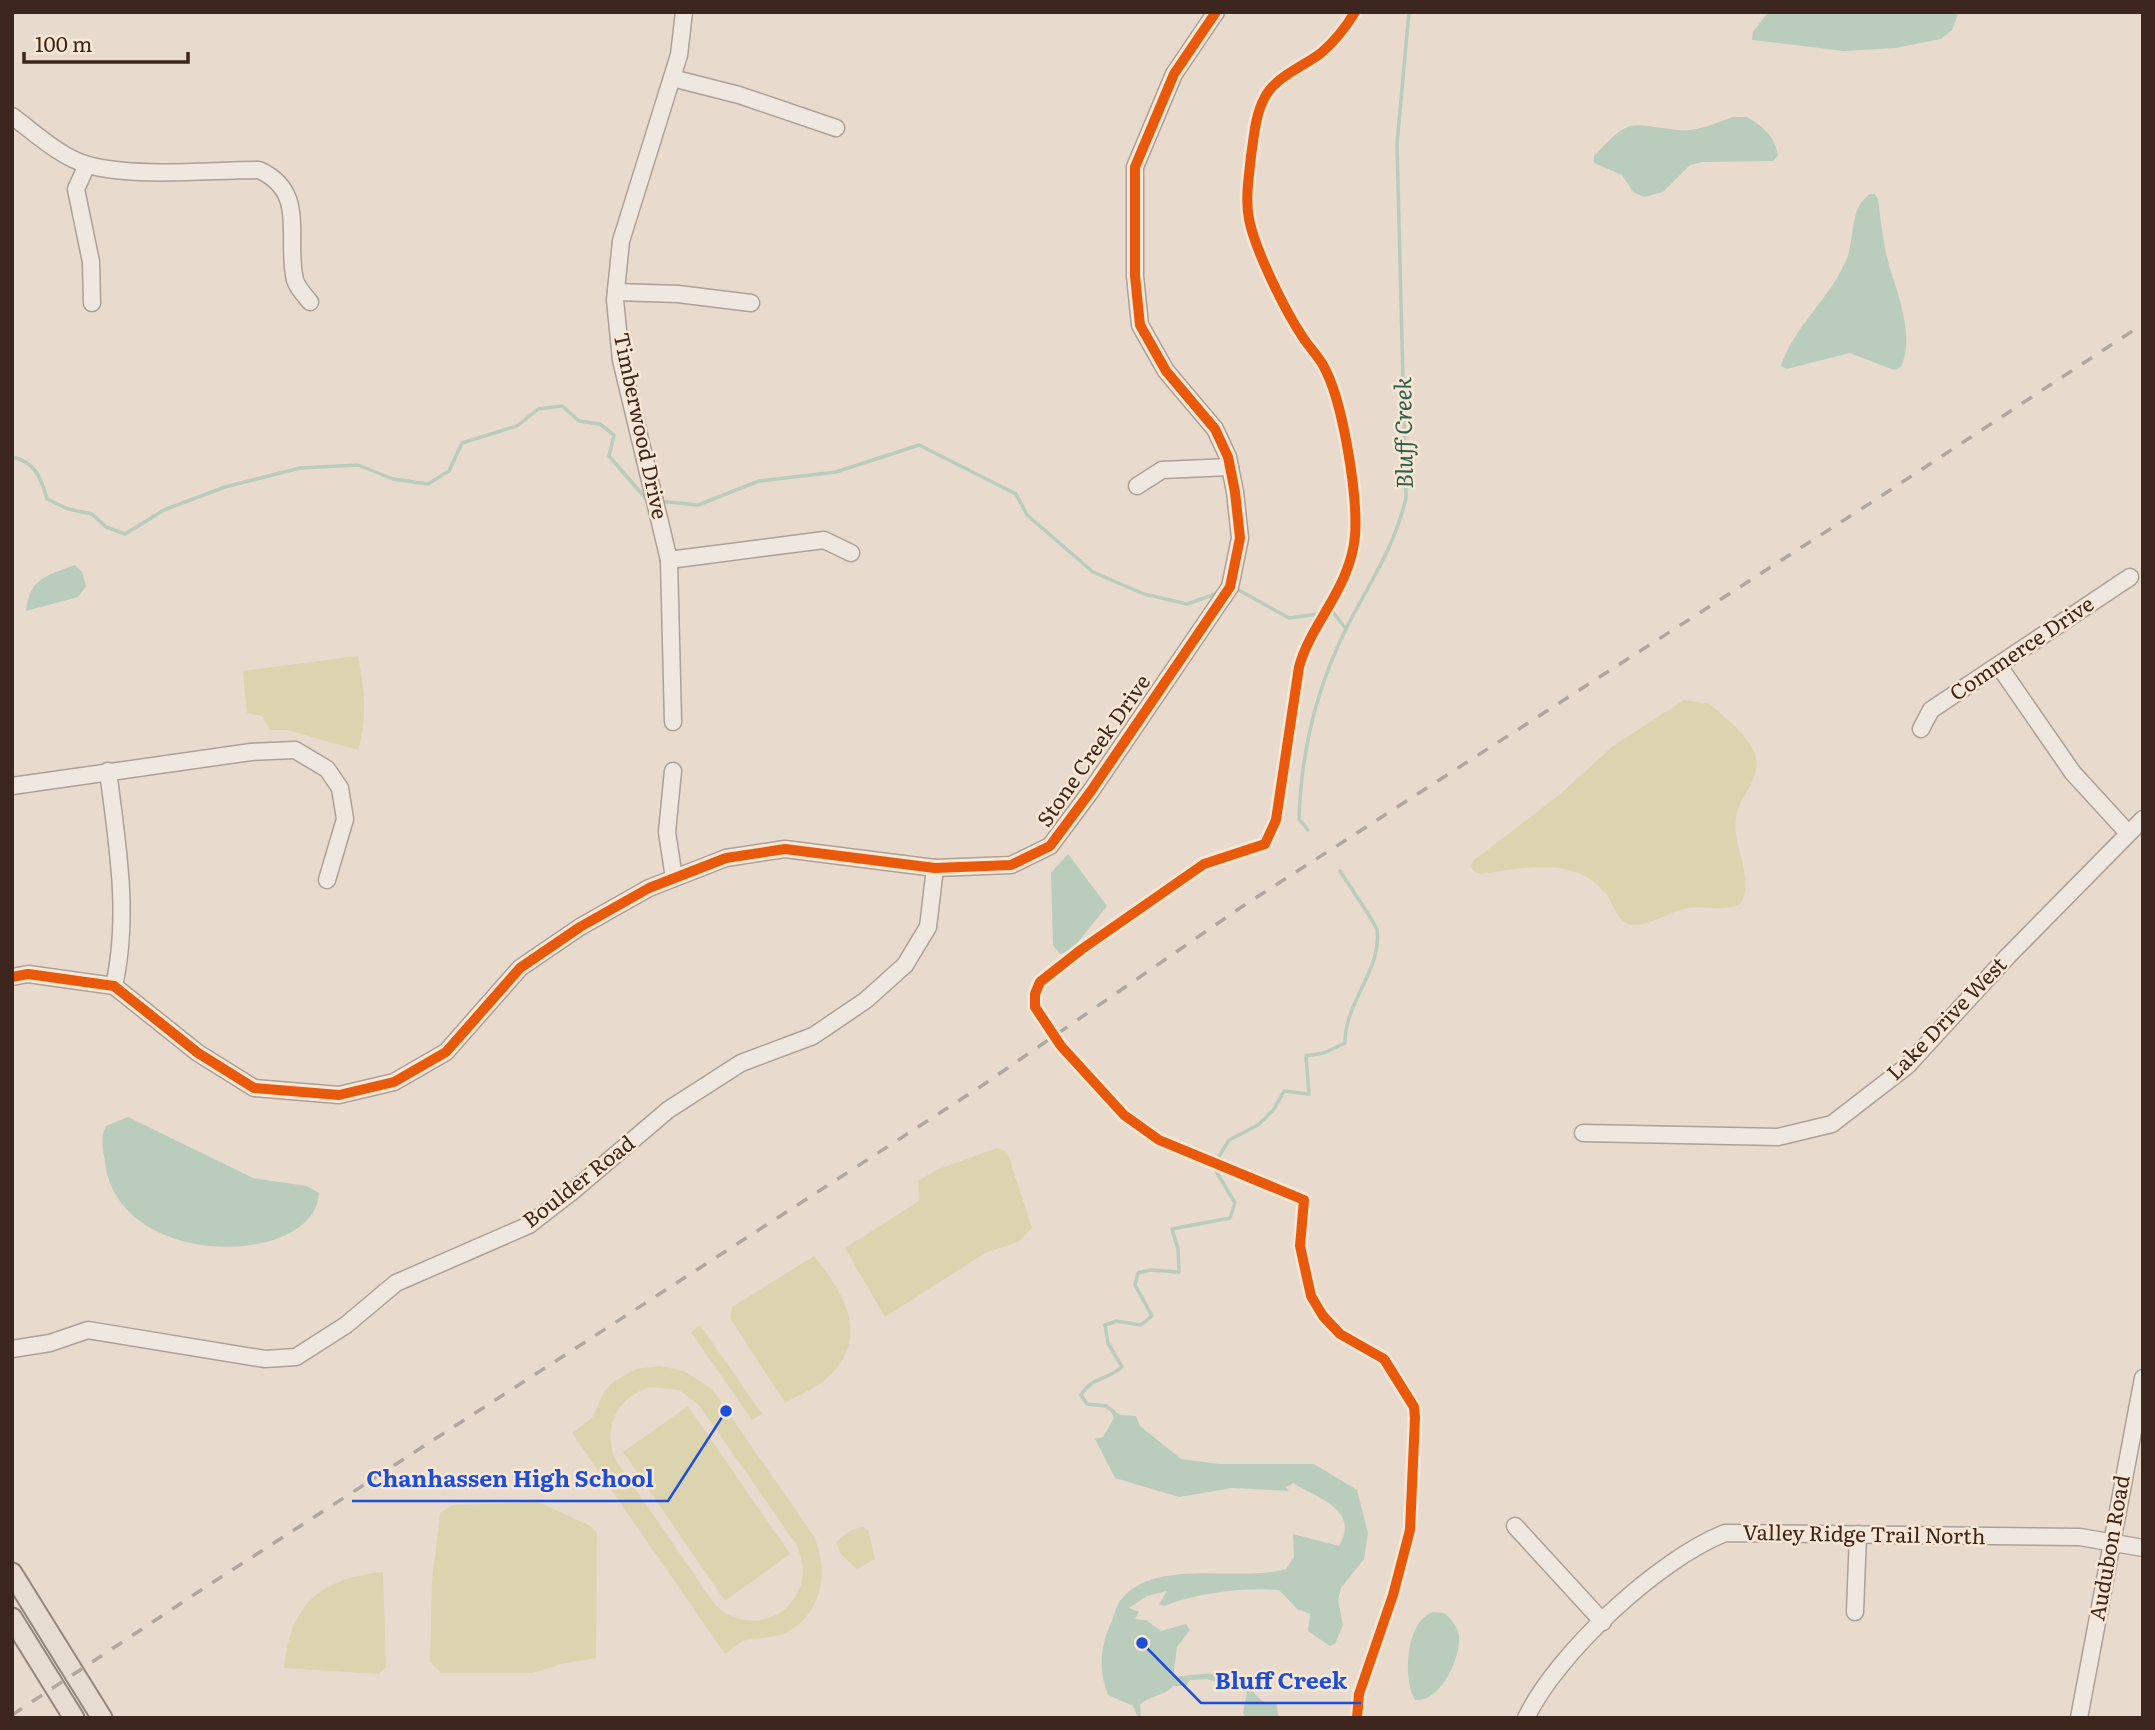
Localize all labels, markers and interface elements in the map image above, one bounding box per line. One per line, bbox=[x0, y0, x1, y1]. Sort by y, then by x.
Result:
scale bar bbox=[24, 21, 189, 65]
text: 100 m bbox=[35, 27, 92, 58]
street label: Timberwood Drive bbox=[608, 329, 677, 522]
water label: Bluff Creek bbox=[1384, 376, 1420, 489]
street label: Commerce Drive bbox=[1942, 587, 2099, 707]
street label: Stone Creek Drive bbox=[1028, 667, 1156, 832]
street label: Lake Drive West bbox=[1878, 948, 2013, 1086]
street label: Boulder Road bbox=[515, 1126, 640, 1234]
callout: Chanhassen High School bbox=[352, 1457, 668, 1501]
text: Chanhassen High School bbox=[366, 1460, 654, 1494]
street label: Audubon Road bbox=[2079, 1472, 2136, 1623]
street label: Valley Ridge Trail North bbox=[1742, 1515, 1986, 1550]
callout: Bluff Creek bbox=[1201, 1659, 1361, 1703]
text: Bluff Creek bbox=[1215, 1662, 1348, 1696]

